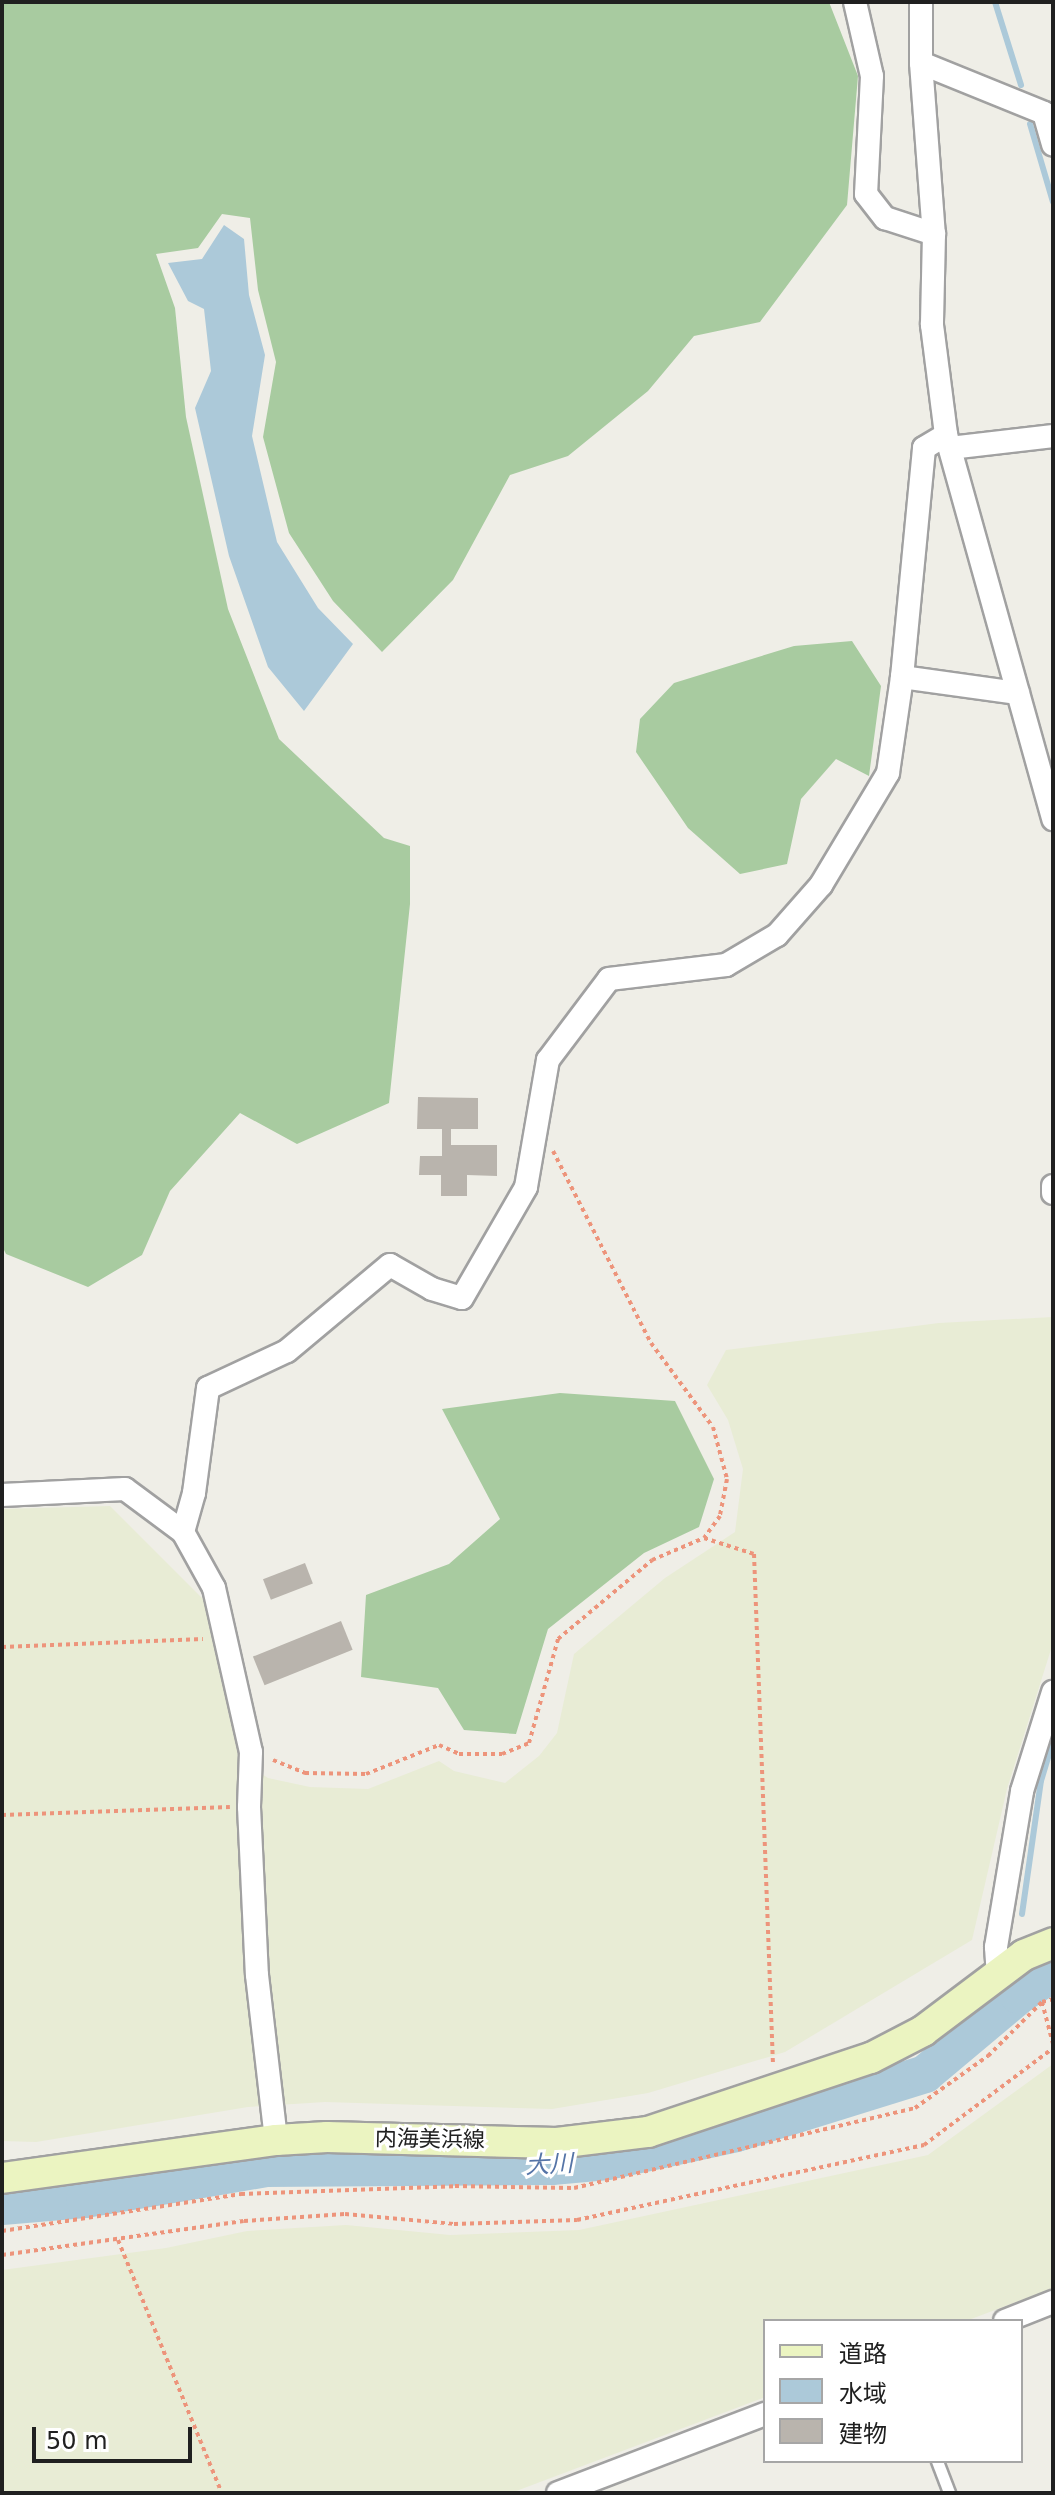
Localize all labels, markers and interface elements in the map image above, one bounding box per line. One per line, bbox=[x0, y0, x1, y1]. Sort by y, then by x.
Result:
street label: 内海美浜線 bbox=[375, 2125, 485, 2153]
water label: 大川 bbox=[524, 2149, 574, 2181]
legend bbox=[763, 2319, 1023, 2463]
text: 道路 bbox=[839, 2340, 887, 2368]
text: 水域 bbox=[839, 2380, 887, 2408]
scale bar bbox=[36, 2411, 196, 2461]
text: 建物 bbox=[839, 2420, 887, 2448]
text: 50 m bbox=[46, 2427, 108, 2455]

